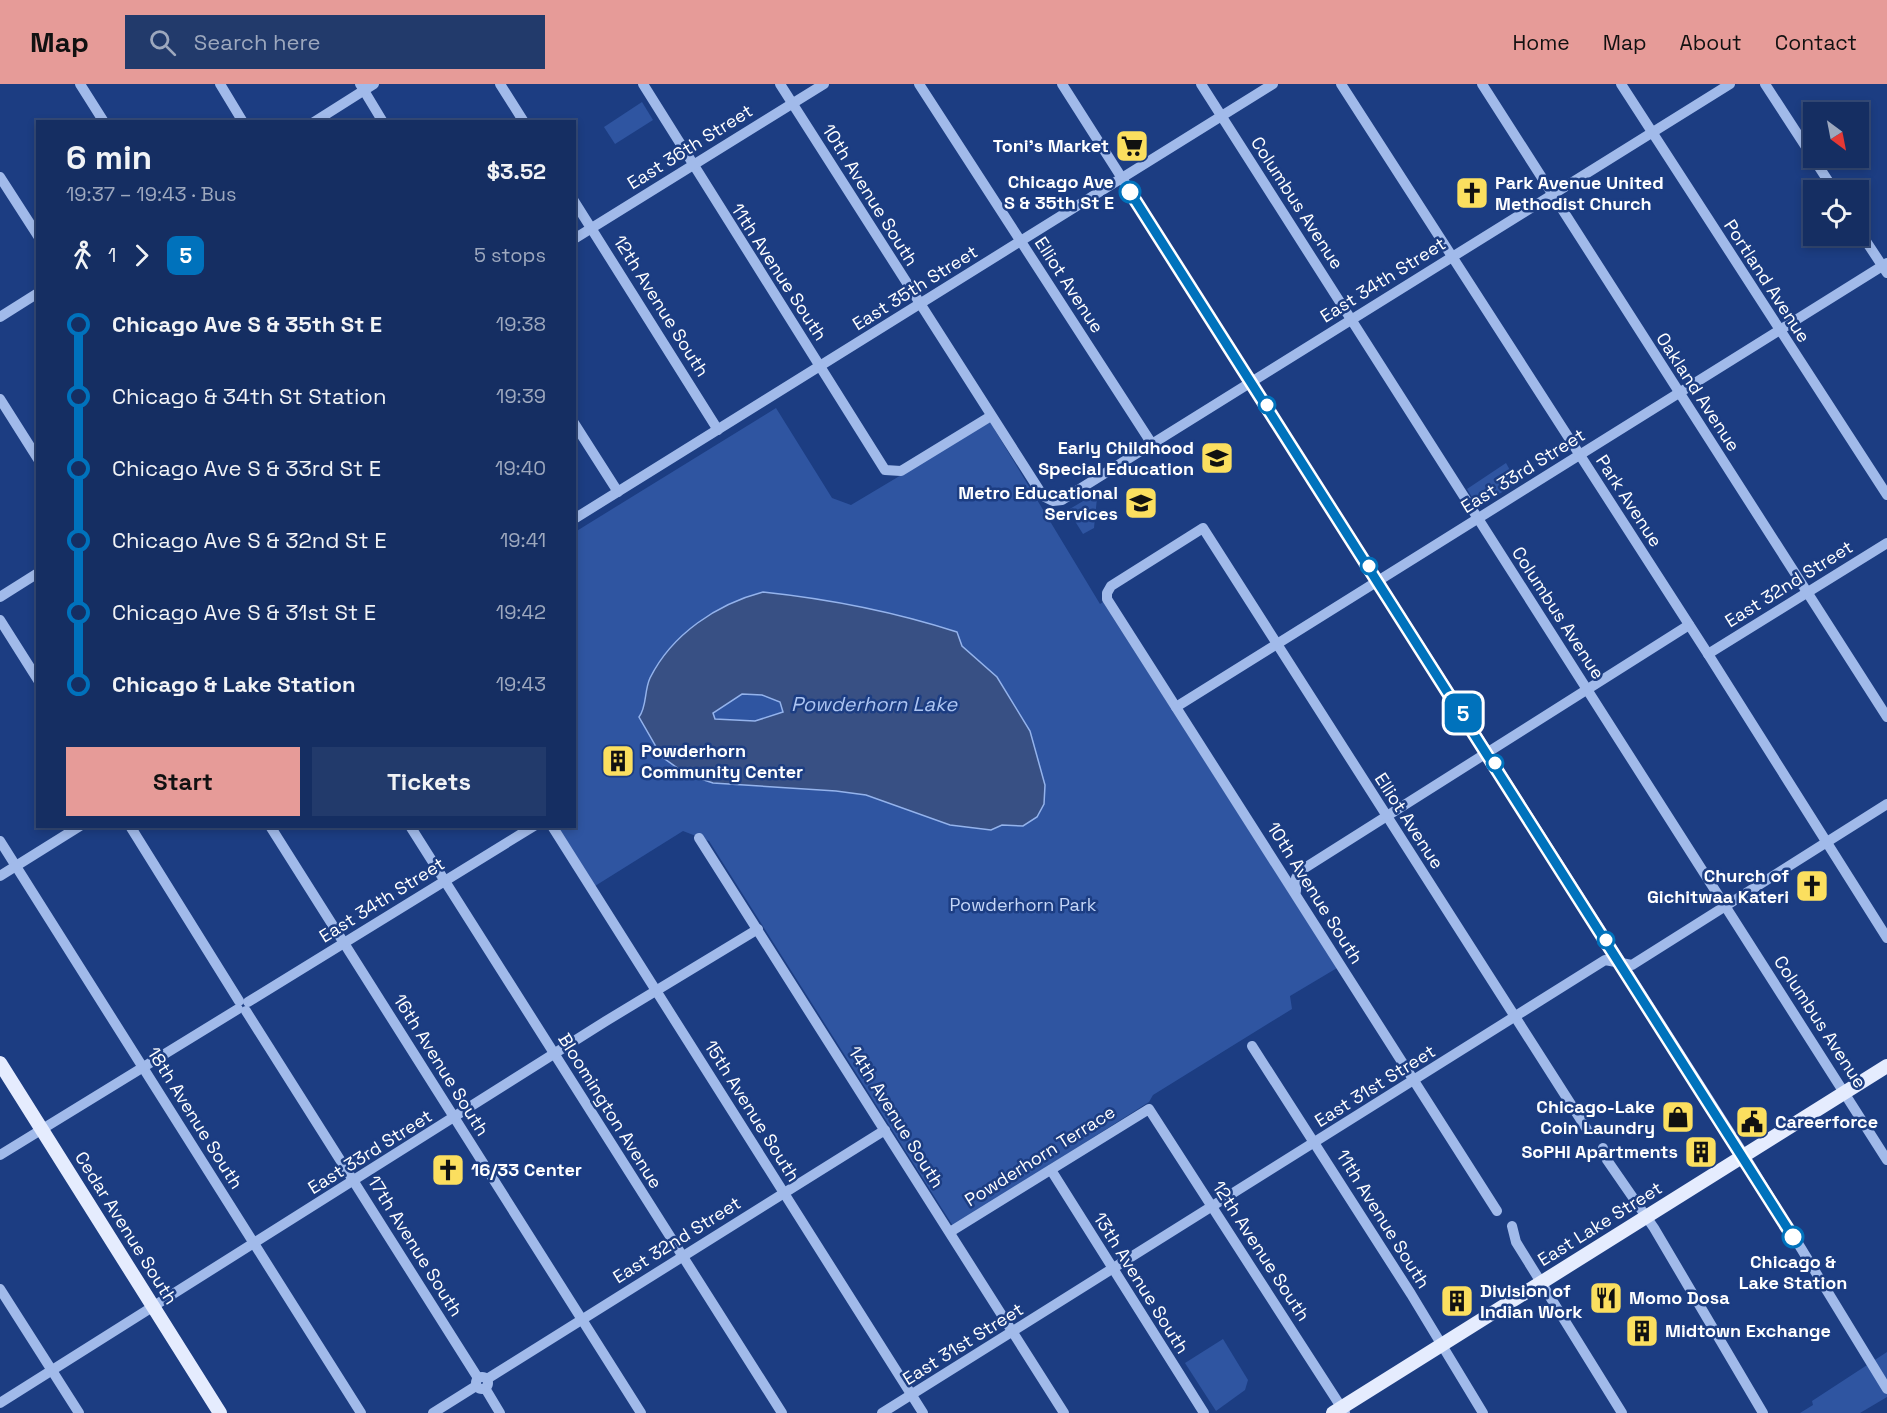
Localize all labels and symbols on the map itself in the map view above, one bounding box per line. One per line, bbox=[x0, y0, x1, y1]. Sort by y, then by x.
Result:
street label: East 36th Street bbox=[623, 99, 757, 194]
north arrow bbox=[1803, 102, 1869, 168]
street label: 10th Avenue South bbox=[817, 119, 923, 270]
supermarket icon: Toni's Market bbox=[1114, 128, 1150, 164]
street label: Columbus Avenue bbox=[1246, 132, 1349, 273]
place label: Toni's Market bbox=[993, 134, 1109, 157]
place label: Chicago Ave S & 35th St E bbox=[1004, 170, 1114, 214]
place label: Park Avenue United Methodist Church bbox=[1495, 171, 1664, 215]
church icon: Park Avenue United Methodist Church bbox=[1454, 175, 1490, 211]
marker: Chicago Ave S & 35th St E bbox=[1119, 181, 1141, 203]
street label: 11th Avenue South bbox=[726, 199, 832, 345]
street label: Portland Avenue bbox=[1719, 215, 1816, 347]
street label: 12th Avenue South bbox=[609, 231, 714, 381]
street label: Elliot Avenue bbox=[1030, 232, 1109, 337]
street label: East 34th Street bbox=[1316, 232, 1450, 327]
street label: East 35th Street bbox=[848, 240, 982, 335]
street label: Oakland Avenue bbox=[1651, 328, 1745, 456]
unlabelled marker bbox=[1258, 396, 1276, 414]
street label: East 33rd Street bbox=[1456, 423, 1589, 518]
place label: Early Childhood Special Education bbox=[1038, 436, 1194, 480]
school or university icon: Early Childhood Special Education bbox=[1199, 440, 1235, 476]
street label: Park Avenue bbox=[1591, 450, 1668, 551]
place label: Metro Educational Services bbox=[958, 481, 1118, 525]
school or university icon: Metro Educational Services bbox=[1123, 485, 1159, 521]
street label: East 32nd Street bbox=[1720, 535, 1857, 632]
street label: Columbus Avenue bbox=[1507, 542, 1610, 683]
unlabelled marker bbox=[1360, 557, 1378, 575]
water label: Powderhorn Lake bbox=[791, 691, 958, 717]
line badge: 5 bbox=[1444, 694, 1482, 732]
place label: Powderhorn Community Center bbox=[641, 739, 803, 783]
building icon: Powderhorn Community Center bbox=[600, 743, 636, 779]
unlabelled marker bbox=[1486, 754, 1504, 772]
street label: Elliot Avenue bbox=[1370, 768, 1449, 873]
street label: 10th Avenue South bbox=[1262, 817, 1368, 968]
street label: East 34th Street bbox=[315, 852, 449, 947]
place label: Church of Gichitwaa Kateri bbox=[1647, 864, 1789, 908]
church icon: Church of Gichitwaa Kateri bbox=[1794, 868, 1830, 904]
park label: Powderhorn Park bbox=[950, 893, 1097, 916]
unlabelled marker bbox=[1597, 931, 1615, 949]
street label: Columbus Avenue bbox=[1769, 951, 1872, 1092]
street label: 16th Avenue South bbox=[389, 990, 494, 1140]
street label: Bloomington Avenue bbox=[553, 1029, 668, 1193]
street label: 15th Avenue South bbox=[700, 1036, 805, 1186]
street label: East 31st Street bbox=[1310, 1039, 1439, 1132]
street label: 14th Avenue South bbox=[843, 1041, 949, 1192]
street label: 18th Avenue South bbox=[142, 1042, 248, 1193]
place label: Chicago-Lake Coin Laundry bbox=[1536, 1095, 1655, 1139]
shop icon: Chicago-Lake Coin Laundry bbox=[1660, 1099, 1696, 1135]
street label: Powderhorn Terrace bbox=[960, 1100, 1119, 1211]
street label: East 33rd Street bbox=[303, 1104, 436, 1199]
public building icon: Careerforce bbox=[1734, 1104, 1770, 1140]
place label: Careerforce bbox=[1775, 1110, 1878, 1133]
building icon: SoPHI Apartments bbox=[1683, 1134, 1719, 1170]
place label: SoPHI Apartments bbox=[1521, 1140, 1678, 1163]
street label: 11th Avenue South bbox=[1331, 1145, 1435, 1292]
street label: Cedar Avenue South bbox=[70, 1147, 183, 1308]
church icon: 16/33 Center bbox=[430, 1152, 466, 1188]
place label: 16/33 Center bbox=[471, 1158, 582, 1181]
street label: 17th Avenue South bbox=[363, 1171, 468, 1321]
street label: 12th Avenue South bbox=[1207, 1176, 1315, 1325]
street label: East Lake Street bbox=[1533, 1176, 1666, 1271]
street label: East 32nd Street bbox=[608, 1191, 745, 1288]
street label: 13th Avenue South bbox=[1089, 1208, 1194, 1358]
marker: Chicago & Lake Station bbox=[1782, 1226, 1804, 1248]
place label: Chicago & Lake Station bbox=[1739, 1250, 1847, 1294]
place label: Division of Indian Work bbox=[1480, 1279, 1582, 1323]
restaurant icon: Momo Dosa bbox=[1588, 1280, 1624, 1316]
building icon: Division of Indian Work bbox=[1439, 1283, 1475, 1319]
place label: Momo Dosa bbox=[1629, 1286, 1730, 1309]
street label: East 31st Street bbox=[898, 1297, 1027, 1390]
building icon: Midtown Exchange bbox=[1624, 1313, 1660, 1349]
place label: Midtown Exchange bbox=[1665, 1319, 1831, 1342]

